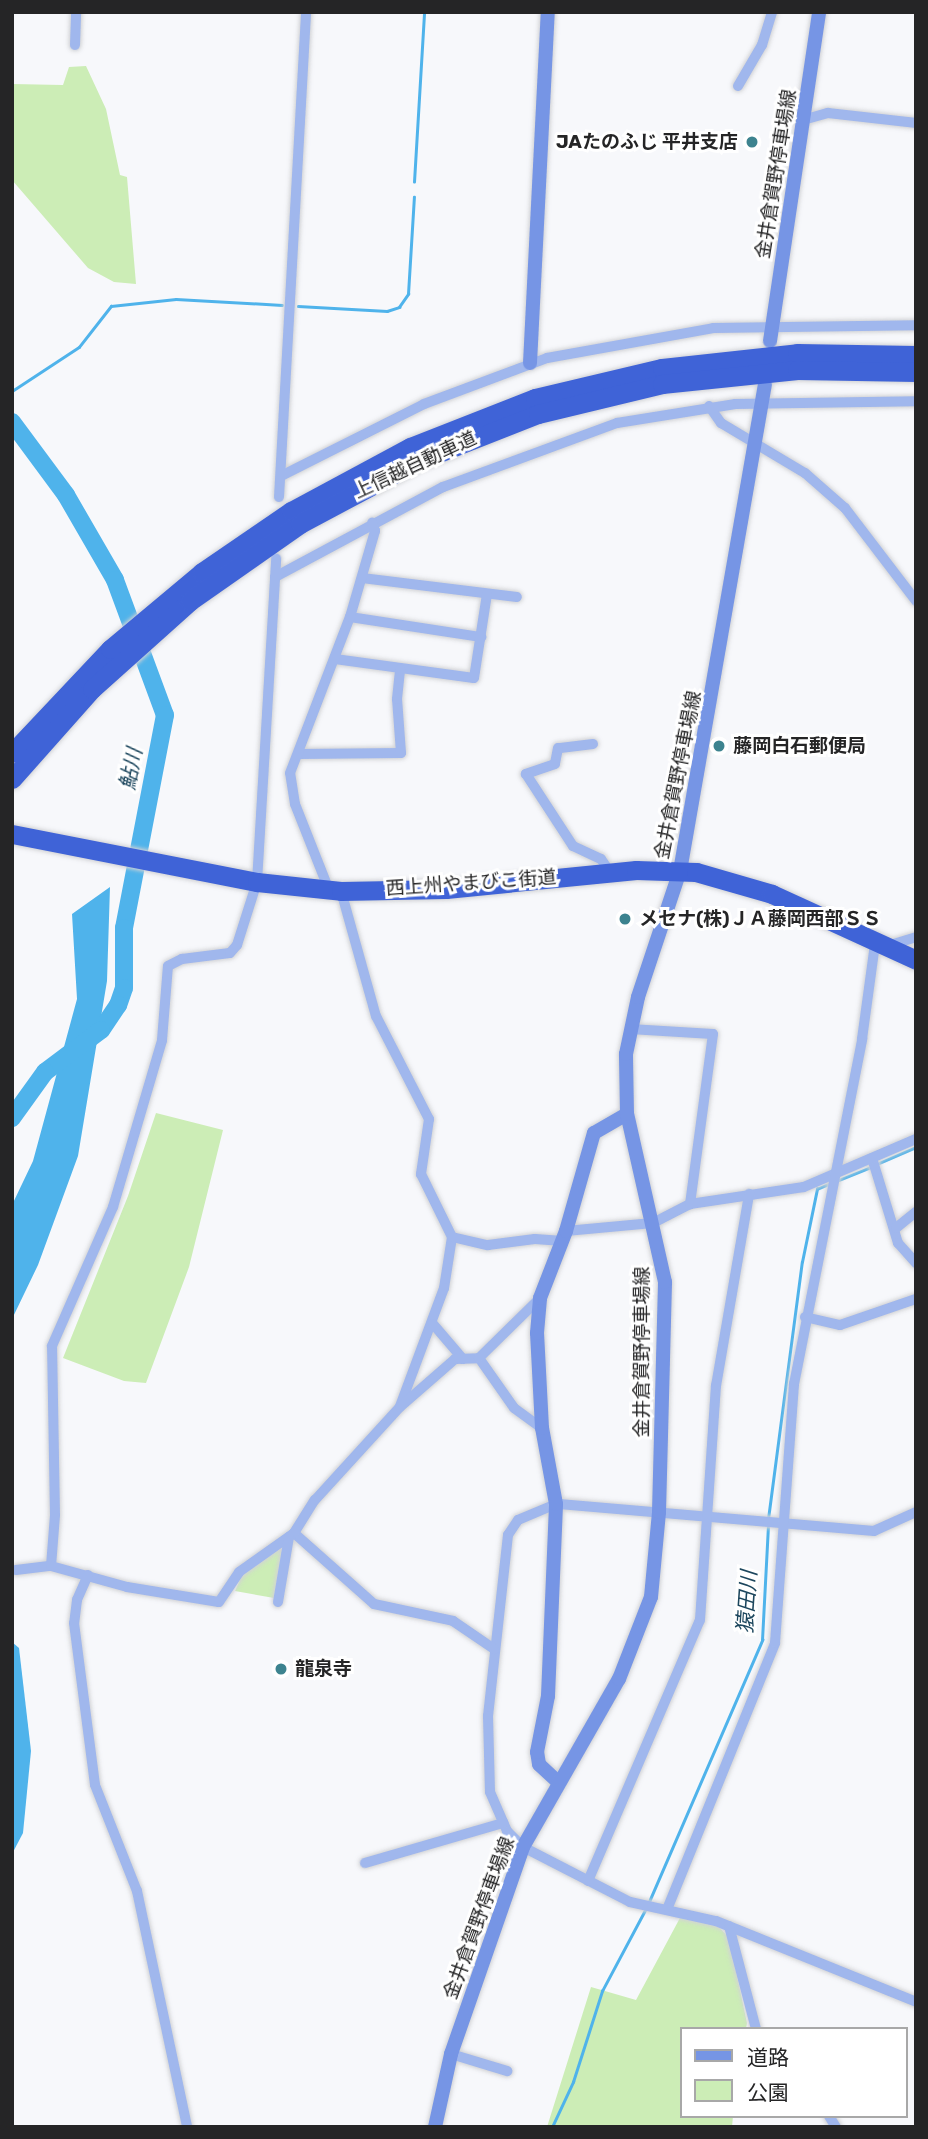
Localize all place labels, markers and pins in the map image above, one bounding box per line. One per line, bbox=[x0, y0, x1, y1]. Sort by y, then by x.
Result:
place label: JAたのふじ 平井支店 bbox=[556, 131, 738, 153]
marker: JAたのふじ 平井支店 bbox=[744, 134, 760, 150]
place label: 藤岡白石郵便局 bbox=[733, 735, 866, 757]
marker: 藤岡白石郵便局 bbox=[711, 738, 727, 754]
place label: メセナ(株)ＪＡ藤岡西部ＳＳ bbox=[639, 908, 882, 930]
marker: メセナ(株)ＪＡ藤岡西部ＳＳ bbox=[617, 911, 633, 927]
place label: 龍泉寺 bbox=[295, 1658, 352, 1680]
marker: 龍泉寺 bbox=[273, 1661, 289, 1677]

